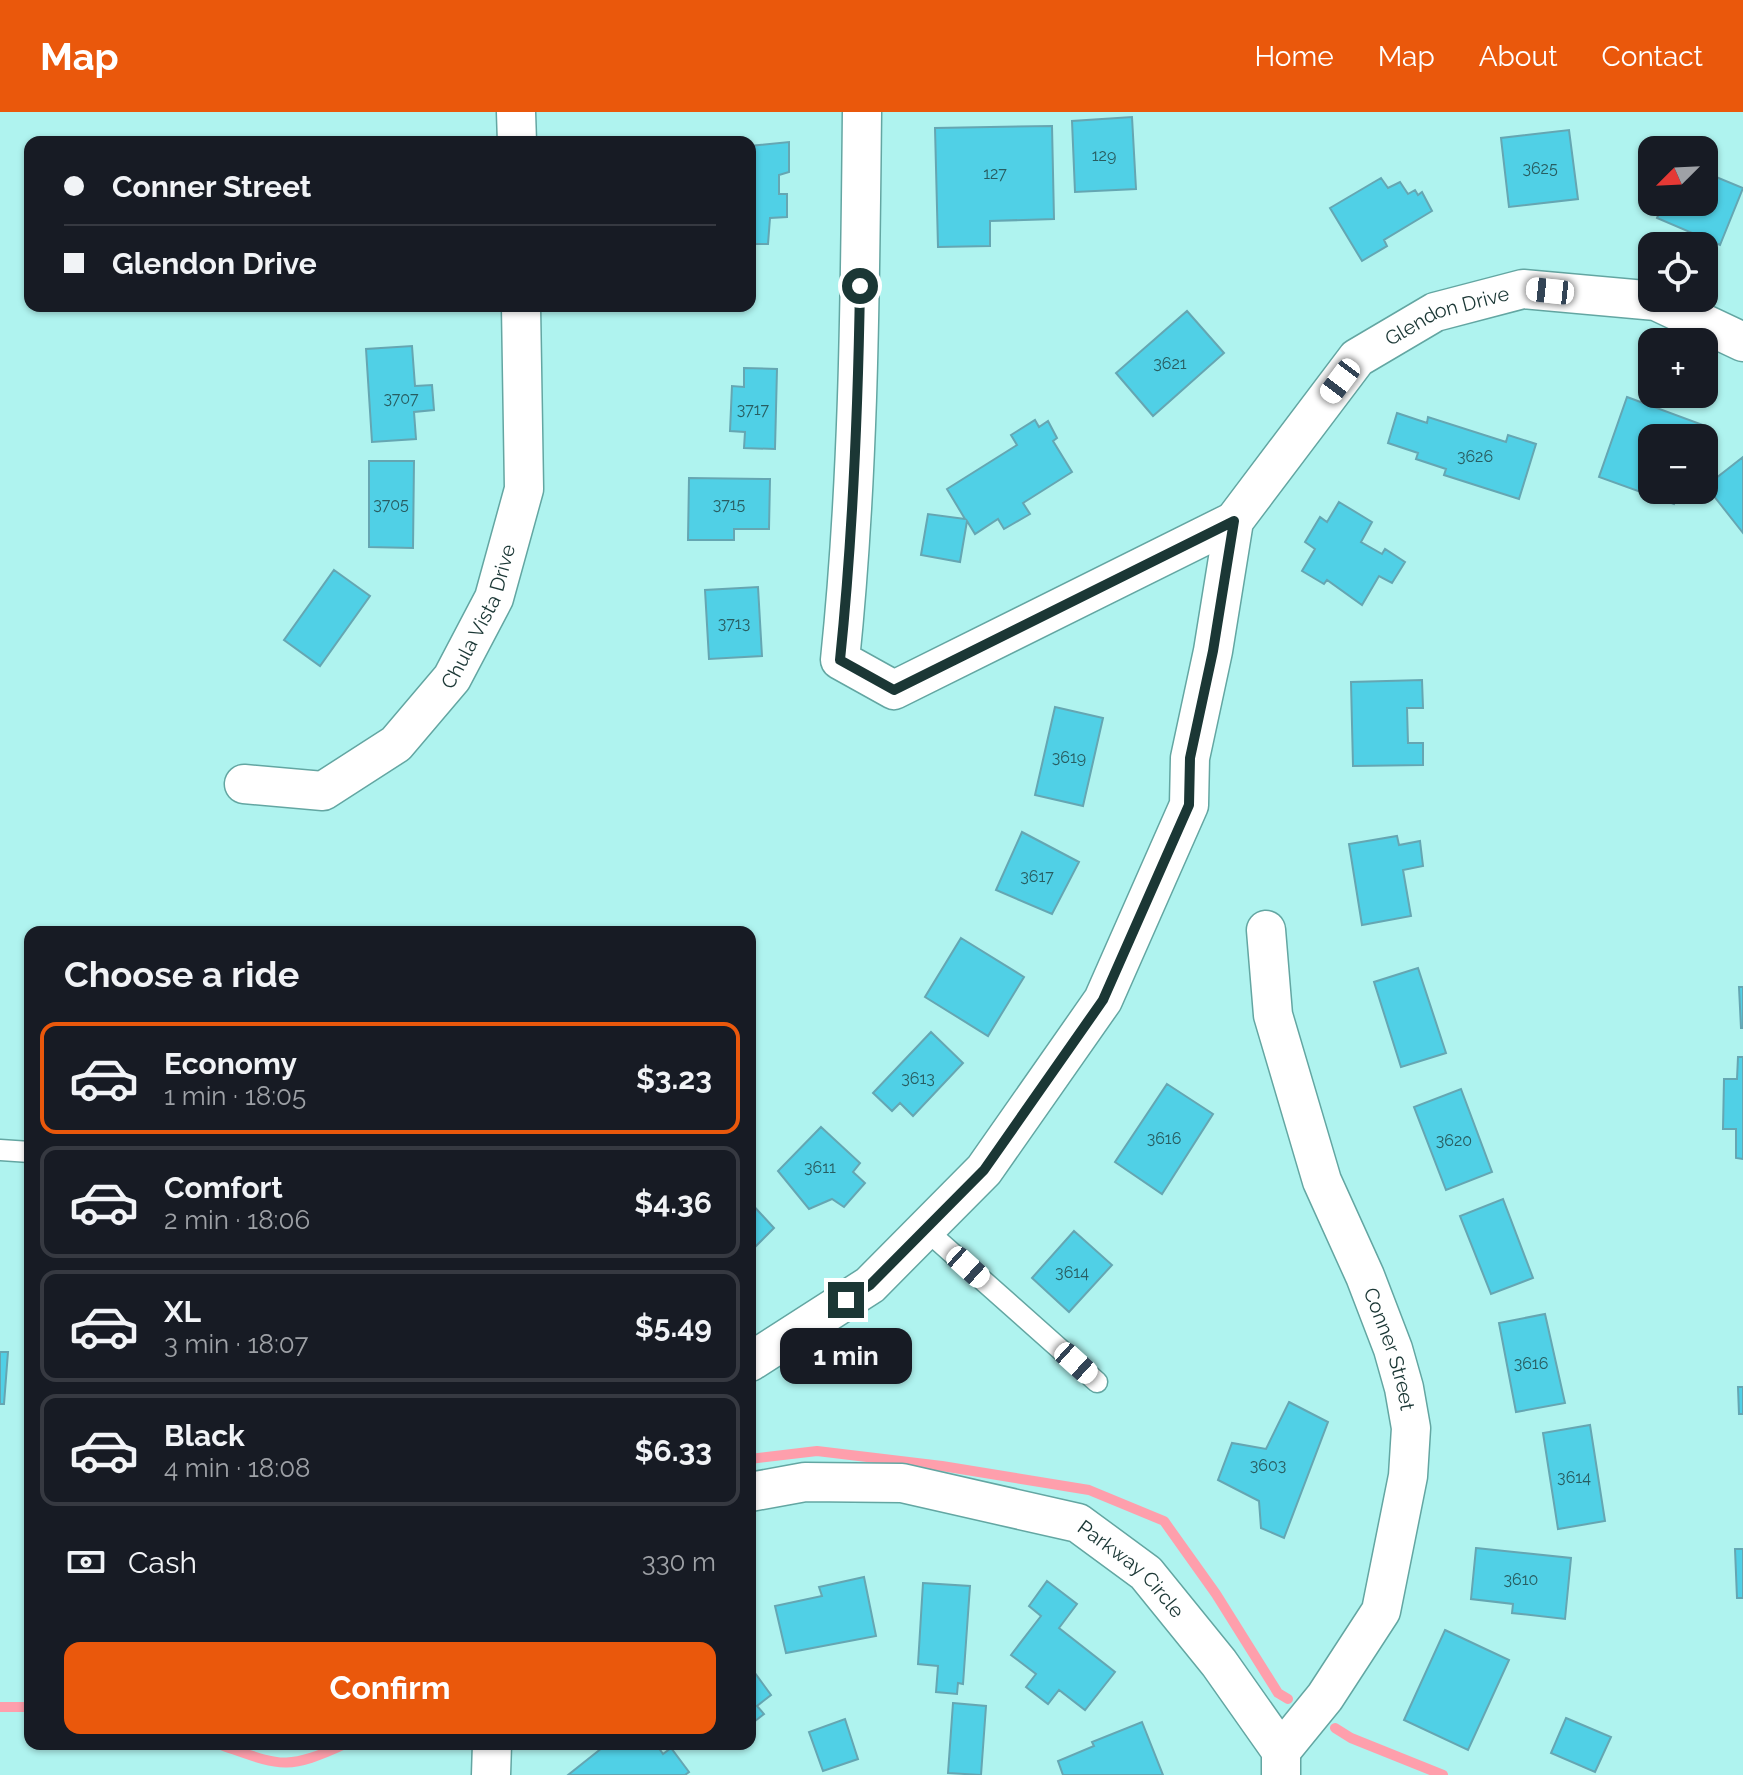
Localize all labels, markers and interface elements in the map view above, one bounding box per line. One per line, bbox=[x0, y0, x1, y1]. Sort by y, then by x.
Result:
text: Map bbox=[40, 34, 119, 79]
text: Home bbox=[1254, 40, 1334, 73]
text: Map bbox=[1378, 40, 1435, 73]
text: About bbox=[1479, 40, 1558, 73]
text: Contact bbox=[1602, 40, 1703, 73]
north arrow bbox=[1638, 136, 1718, 216]
map controls bbox=[1638, 136, 1718, 504]
house number: 129 bbox=[1092, 146, 1116, 165]
house number: 3625 bbox=[1522, 159, 1558, 178]
house number: 127 bbox=[983, 164, 1007, 183]
text: Conner Street bbox=[112, 169, 311, 204]
button: locate bbox=[1638, 232, 1718, 312]
text: Glendon Drive bbox=[112, 246, 317, 281]
route start bbox=[842, 268, 878, 304]
car bbox=[1525, 277, 1575, 305]
street label: Glendon Drive bbox=[1381, 281, 1512, 351]
button: + bbox=[1638, 328, 1718, 408]
house number: 3621 bbox=[1153, 354, 1187, 373]
car bbox=[1316, 355, 1364, 407]
house number: 3707 bbox=[383, 389, 419, 408]
house number: 3717 bbox=[737, 400, 770, 419]
button: − bbox=[1638, 424, 1718, 504]
house number: 3626 bbox=[1457, 447, 1493, 466]
house number: 3705 bbox=[373, 495, 409, 514]
house number: 3715 bbox=[713, 495, 746, 514]
street label: Chula Vista Drive bbox=[436, 541, 520, 694]
house number: 3713 bbox=[718, 614, 750, 633]
house number: 3619 bbox=[1052, 748, 1086, 767]
house number: 3617 bbox=[1020, 867, 1054, 886]
text: Choose a ride bbox=[64, 953, 299, 995]
icon: car bbox=[68, 1042, 140, 1114]
text: Economy bbox=[164, 1046, 297, 1081]
text: $3.23 bbox=[636, 1061, 712, 1096]
house number: 3613 bbox=[901, 1069, 935, 1088]
text: 1 min · 18:05 bbox=[164, 1081, 306, 1111]
house number: 3616 bbox=[1147, 1129, 1181, 1148]
house number: 3620 bbox=[1436, 1131, 1472, 1150]
house number: 3611 bbox=[804, 1158, 836, 1177]
icon: car bbox=[68, 1166, 140, 1238]
text: Comfort bbox=[164, 1170, 283, 1205]
text: $4.36 bbox=[634, 1185, 712, 1220]
text: 2 min · 18:06 bbox=[164, 1205, 310, 1235]
car bbox=[942, 1242, 994, 1292]
house number: 3614 bbox=[1055, 1263, 1089, 1282]
route end bbox=[828, 1282, 864, 1318]
street label: Conner Street bbox=[1359, 1284, 1420, 1413]
icon: car bbox=[68, 1290, 140, 1362]
text: XL bbox=[164, 1294, 201, 1329]
text: $5.49 bbox=[635, 1309, 712, 1344]
callout: 1 min bbox=[780, 1328, 912, 1384]
text: 3 min · 18:07 bbox=[164, 1329, 308, 1359]
car bbox=[1050, 1338, 1102, 1388]
text: 1 min bbox=[813, 1341, 879, 1371]
house number: 3616 bbox=[1514, 1354, 1548, 1373]
icon: car bbox=[68, 1414, 140, 1486]
text: Black bbox=[164, 1418, 245, 1453]
text: $6.33 bbox=[635, 1433, 712, 1468]
text: 4 min · 18:08 bbox=[164, 1453, 310, 1483]
house number: 3603 bbox=[1250, 1456, 1286, 1475]
house number: 3614 bbox=[1557, 1468, 1591, 1487]
street label: Parkway Circle bbox=[1073, 1515, 1190, 1623]
icon: cash bbox=[64, 1540, 108, 1584]
text: Cash bbox=[128, 1545, 197, 1580]
text: 330 m bbox=[642, 1547, 716, 1577]
house number: 3610 bbox=[1504, 1570, 1538, 1589]
button: Confirm bbox=[64, 1642, 716, 1734]

